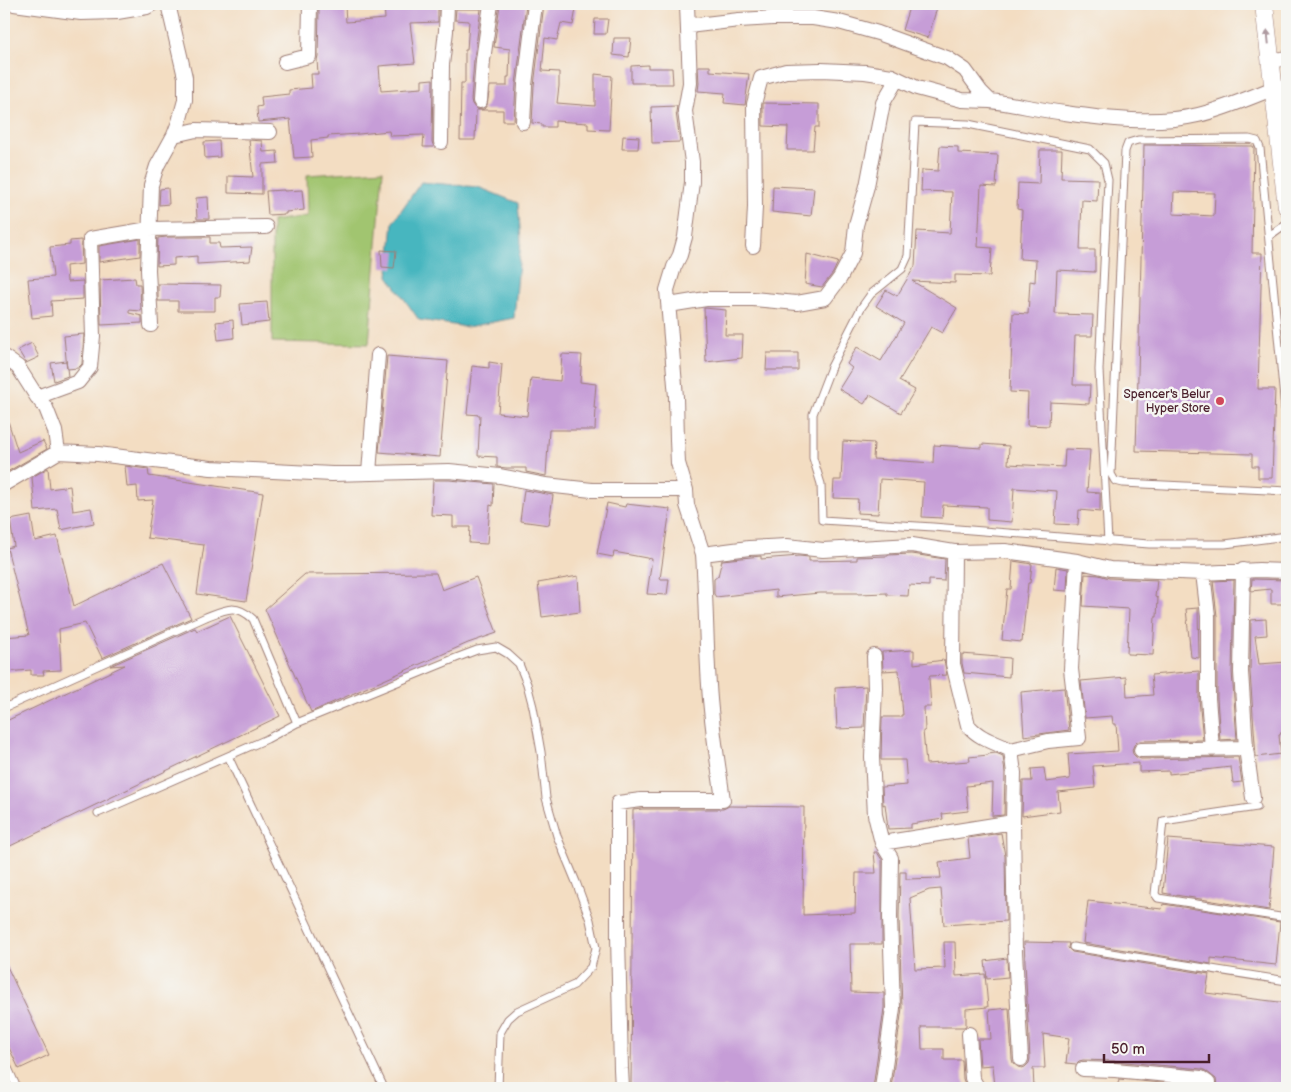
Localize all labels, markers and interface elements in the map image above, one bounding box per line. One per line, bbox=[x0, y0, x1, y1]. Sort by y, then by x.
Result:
one-way arrow bbox=[1264, 29, 1272, 45]
place label: Spencer's Belur Hyper Store bbox=[1124, 387, 1211, 416]
marker: Spencer's Belur Hyper Store bbox=[1214, 395, 1226, 407]
scale bar bbox=[1104, 1032, 1208, 1064]
text: 50 m bbox=[1111, 1040, 1145, 1059]

